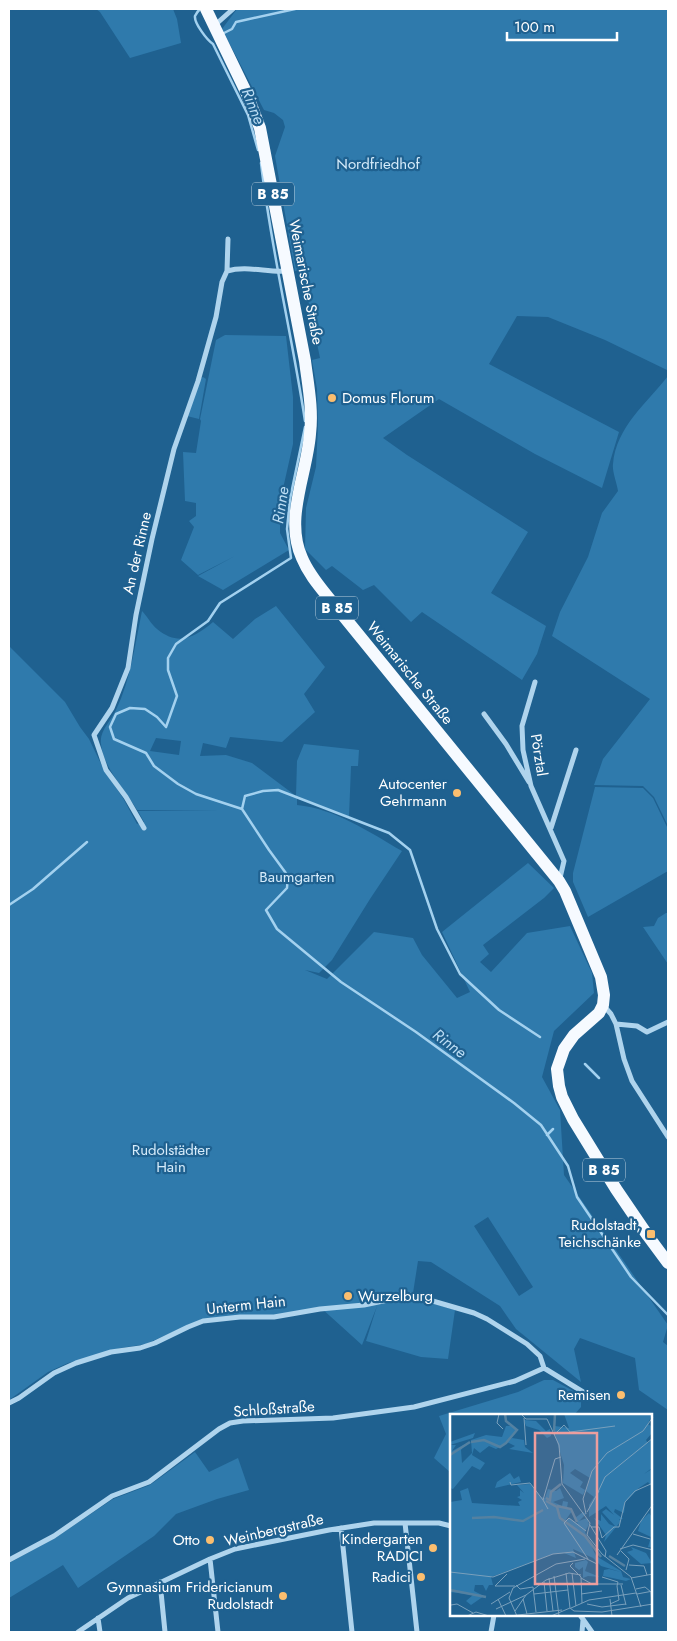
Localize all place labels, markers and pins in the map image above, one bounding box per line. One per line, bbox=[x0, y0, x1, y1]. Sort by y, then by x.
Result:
place label: Domus Florum bbox=[342, 387, 434, 409]
marker: Domus Florum bbox=[326, 392, 338, 404]
place label: Autocenter Gehrmann bbox=[378, 773, 448, 812]
marker: Autocenter Gehrmann bbox=[451, 787, 463, 799]
place label: Rudolstadt, Teichschänke bbox=[559, 1214, 641, 1253]
marker: Rudolstadt, Teichschänke bbox=[645, 1228, 657, 1240]
place label: Wurzelburg bbox=[358, 1285, 433, 1307]
marker: Wurzelburg bbox=[342, 1290, 354, 1302]
place label: Remisen bbox=[558, 1384, 611, 1406]
marker: Remisen bbox=[615, 1389, 627, 1401]
place label: Kindergarten RADICI bbox=[341, 1528, 423, 1567]
place label: Otto bbox=[173, 1529, 200, 1551]
marker: Otto bbox=[204, 1534, 216, 1546]
marker: Kindergarten RADICI bbox=[427, 1542, 439, 1554]
place label: Radici bbox=[372, 1566, 411, 1588]
marker: Radici bbox=[415, 1571, 427, 1583]
place label: Gymnasium Fridericianum Rudolstadt bbox=[106, 1576, 273, 1615]
marker: Gymnasium Fridericianum Rudolstadt bbox=[277, 1590, 289, 1602]

